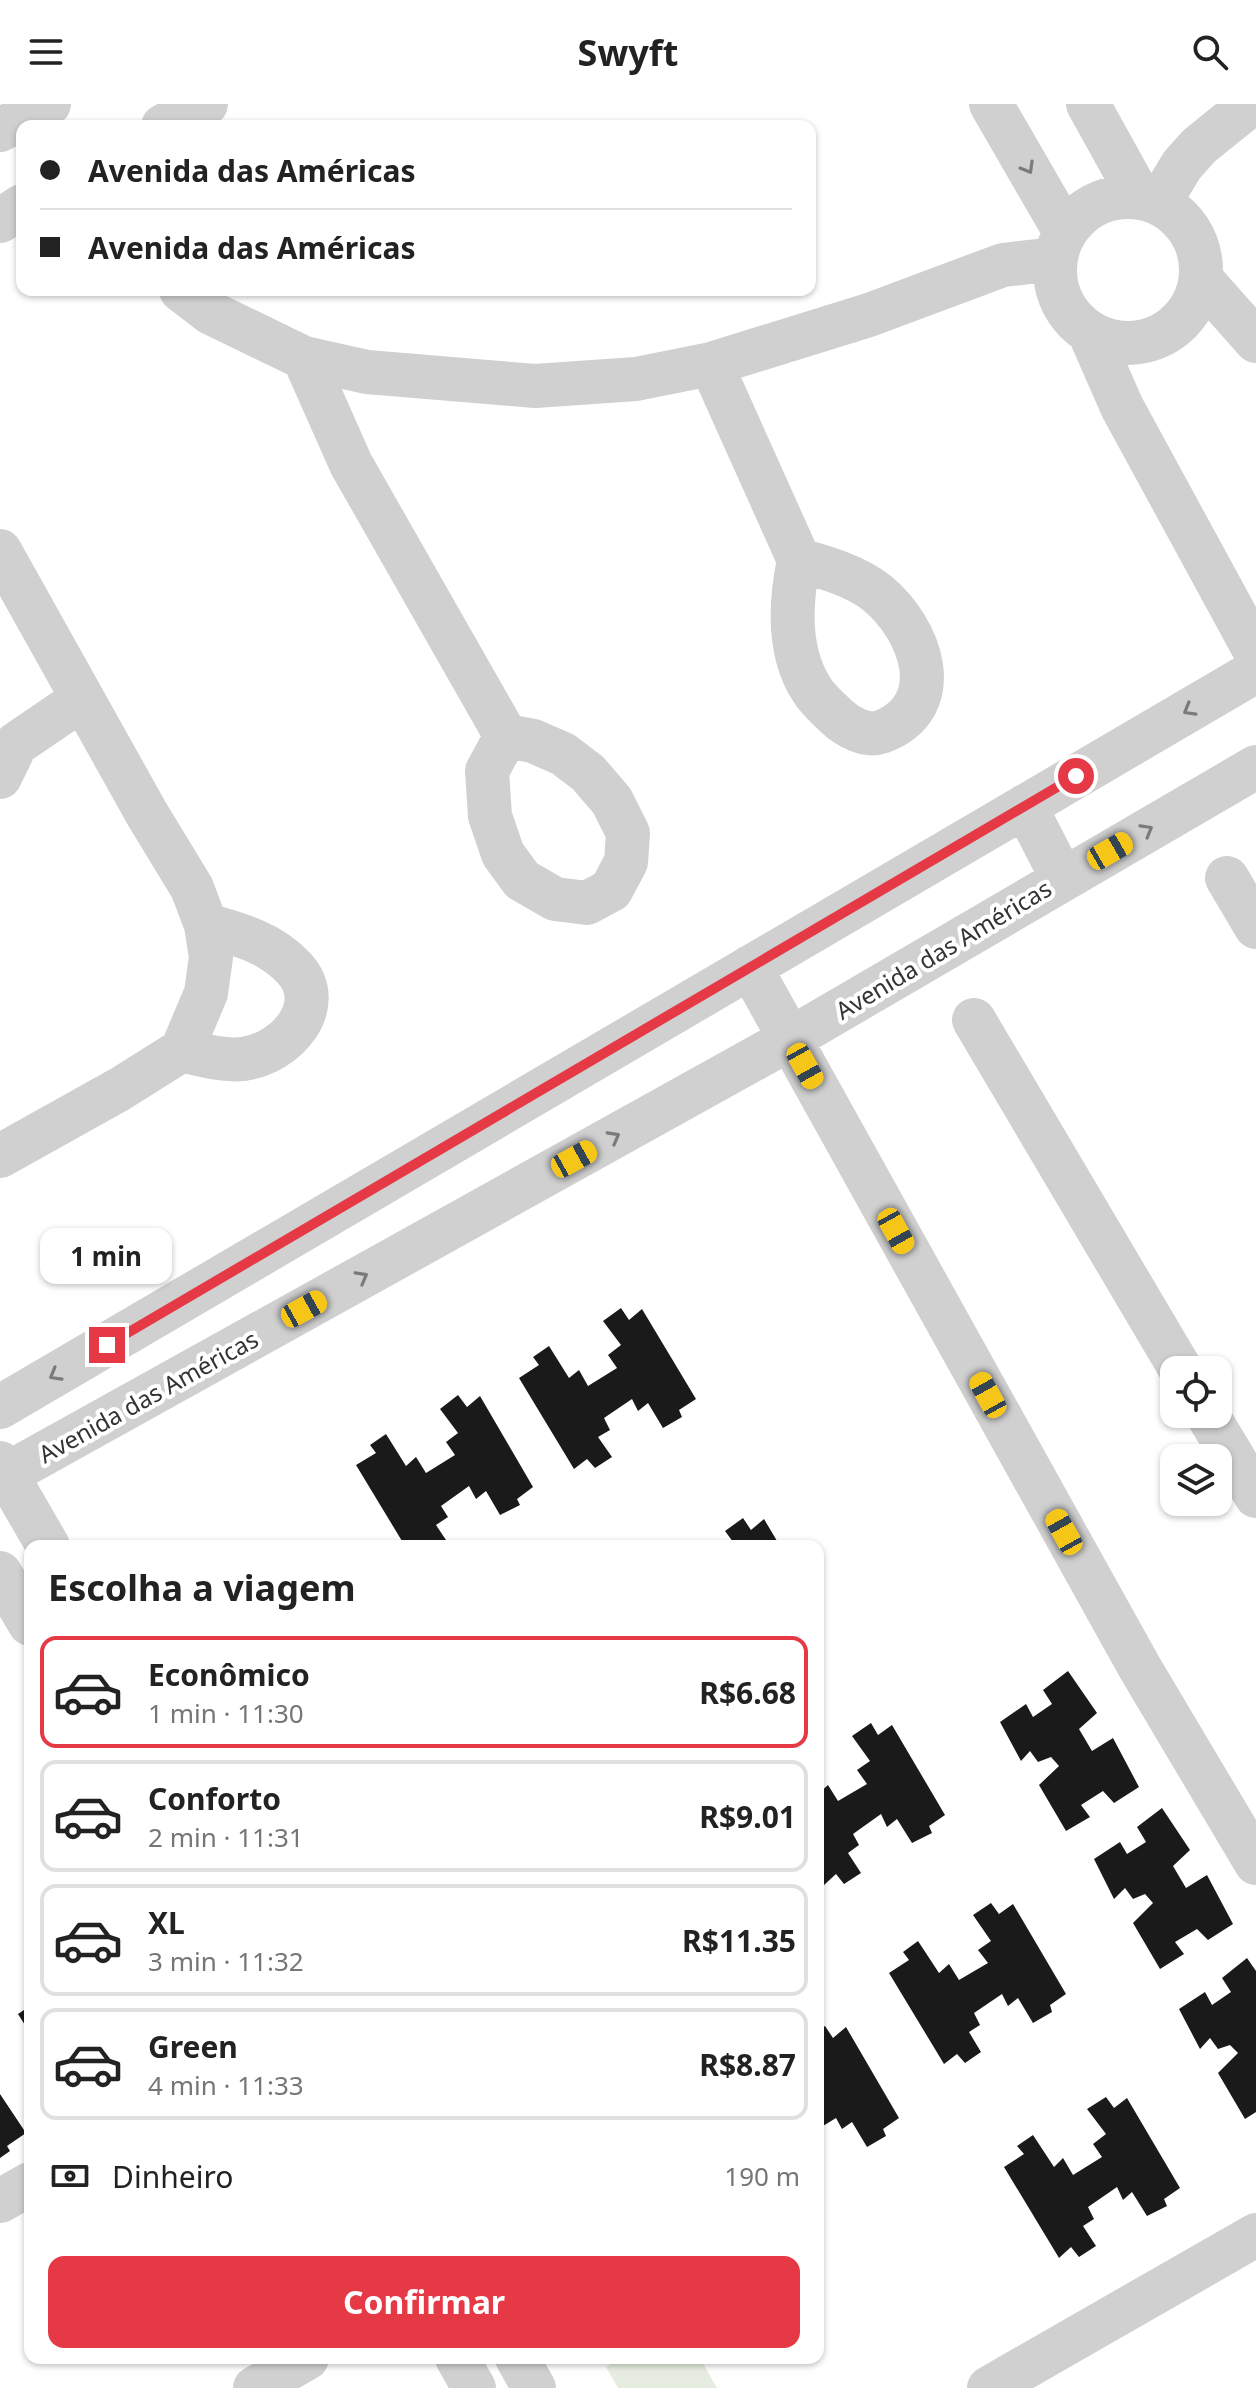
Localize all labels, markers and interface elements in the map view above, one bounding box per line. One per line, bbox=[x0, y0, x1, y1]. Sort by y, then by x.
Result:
text: Swyft bbox=[578, 28, 678, 77]
icon: menu bbox=[24, 30, 68, 74]
icon: search bbox=[1188, 30, 1232, 74]
text: Avenida das Américas bbox=[88, 150, 416, 191]
one-way arrow bbox=[1018, 159, 1034, 174]
text: Avenida das Américas bbox=[88, 227, 416, 268]
one-way arrow bbox=[1183, 700, 1198, 716]
route start bbox=[1058, 758, 1094, 794]
one-way arrow bbox=[1138, 824, 1153, 840]
car bbox=[1083, 829, 1137, 873]
street label: Avenida das Américas bbox=[829, 871, 1057, 1027]
car bbox=[783, 1039, 827, 1093]
one-way arrow bbox=[605, 1131, 619, 1147]
car bbox=[547, 1137, 601, 1181]
car bbox=[874, 1204, 918, 1258]
callout: 1 min bbox=[41, 1229, 173, 1285]
text: 1 min bbox=[70, 1238, 142, 1274]
one-way arrow bbox=[353, 1271, 368, 1287]
car bbox=[277, 1287, 331, 1331]
street label: Avenida das Américas bbox=[32, 1322, 264, 1470]
route end bbox=[89, 1327, 125, 1363]
map controls bbox=[1160, 1356, 1232, 1516]
button: locate bbox=[1160, 1356, 1232, 1428]
one-way arrow bbox=[49, 1365, 64, 1381]
car bbox=[966, 1368, 1010, 1422]
button: layers bbox=[1160, 1444, 1232, 1516]
car bbox=[1042, 1505, 1086, 1559]
text: Escolha a viagem bbox=[48, 1563, 356, 1612]
text: Econômico bbox=[148, 1654, 310, 1695]
icon: car bbox=[52, 1656, 124, 1728]
text: R$6.68 bbox=[699, 1672, 796, 1713]
text: 1 min · 11:30 bbox=[148, 1695, 304, 1731]
text: Conforto bbox=[148, 1778, 281, 1819]
icon: car bbox=[52, 1780, 124, 1852]
text: R$9.01 bbox=[699, 1796, 796, 1837]
text: 2 min · 11:31 bbox=[148, 1819, 304, 1855]
text: XL bbox=[148, 1902, 185, 1943]
icon: car bbox=[52, 1904, 124, 1976]
text: R$11.35 bbox=[682, 1920, 796, 1961]
text: 3 min · 11:32 bbox=[148, 1943, 304, 1979]
text: Green bbox=[148, 2026, 238, 2067]
icon: car bbox=[52, 2028, 124, 2100]
text: R$8.87 bbox=[699, 2044, 796, 2085]
text: 4 min · 11:33 bbox=[148, 2067, 304, 2103]
icon: cash bbox=[48, 2154, 92, 2198]
text: Dinheiro bbox=[112, 2156, 233, 2197]
text: 190 m bbox=[724, 2158, 800, 2194]
button: Confirmar bbox=[48, 2256, 800, 2348]

